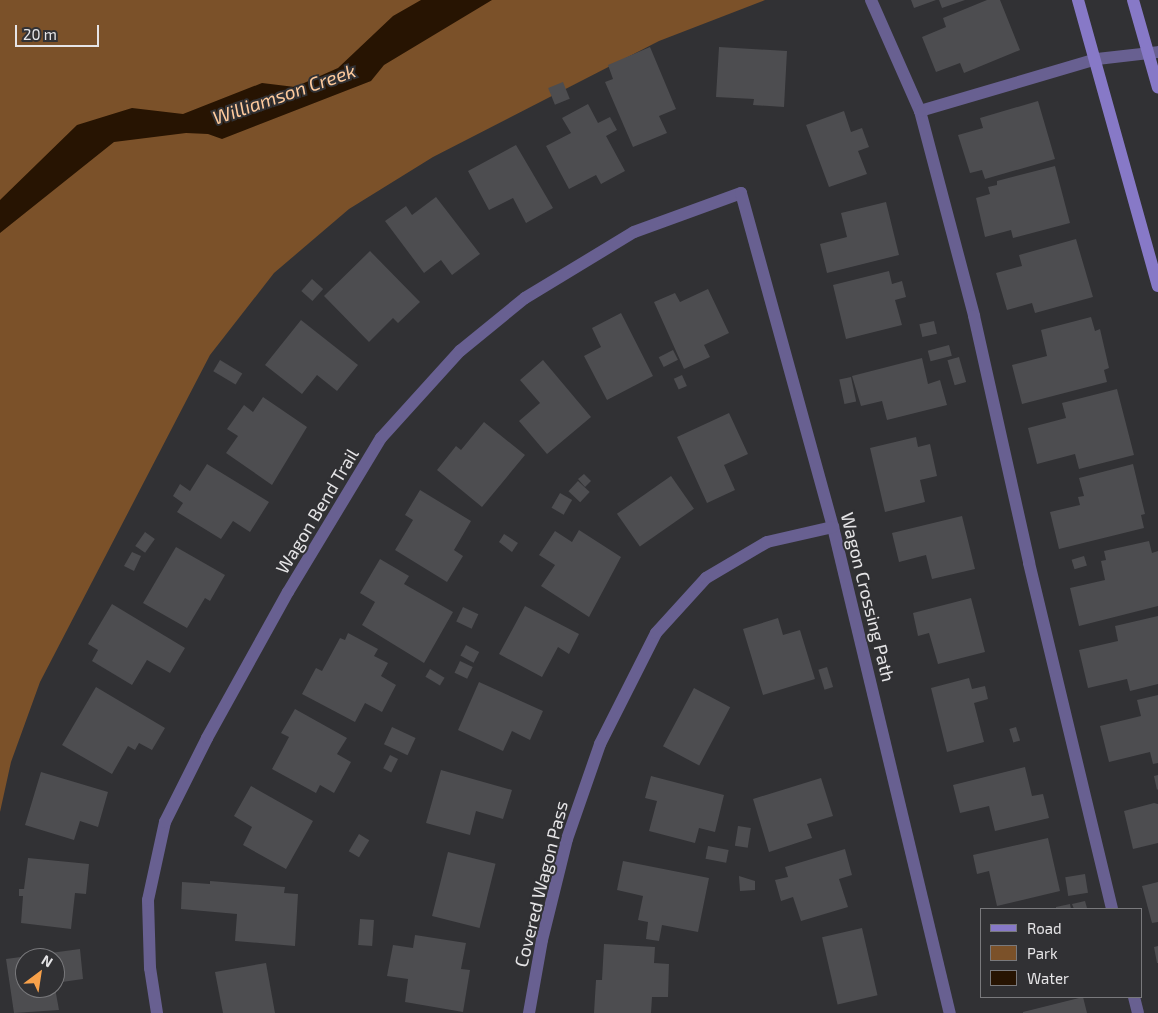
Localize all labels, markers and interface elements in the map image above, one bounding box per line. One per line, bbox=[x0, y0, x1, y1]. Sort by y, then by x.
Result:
scale bar bbox=[18, 15, 101, 47]
text: 20 m bbox=[23, 25, 57, 43]
water label: Williamson Creek bbox=[209, 59, 359, 129]
street label: Wagon Bend Trail bbox=[271, 444, 363, 578]
street label: Wagon Crossing Path bbox=[836, 510, 900, 684]
street label: Covered Wagon Pass bbox=[510, 799, 572, 969]
legend bbox=[980, 908, 1143, 998]
text: Road bbox=[1027, 919, 1062, 937]
text: Park bbox=[1027, 944, 1058, 962]
north arrow bbox=[15, 948, 65, 998]
text: N bbox=[39, 951, 56, 970]
text: Water bbox=[1027, 969, 1069, 987]

